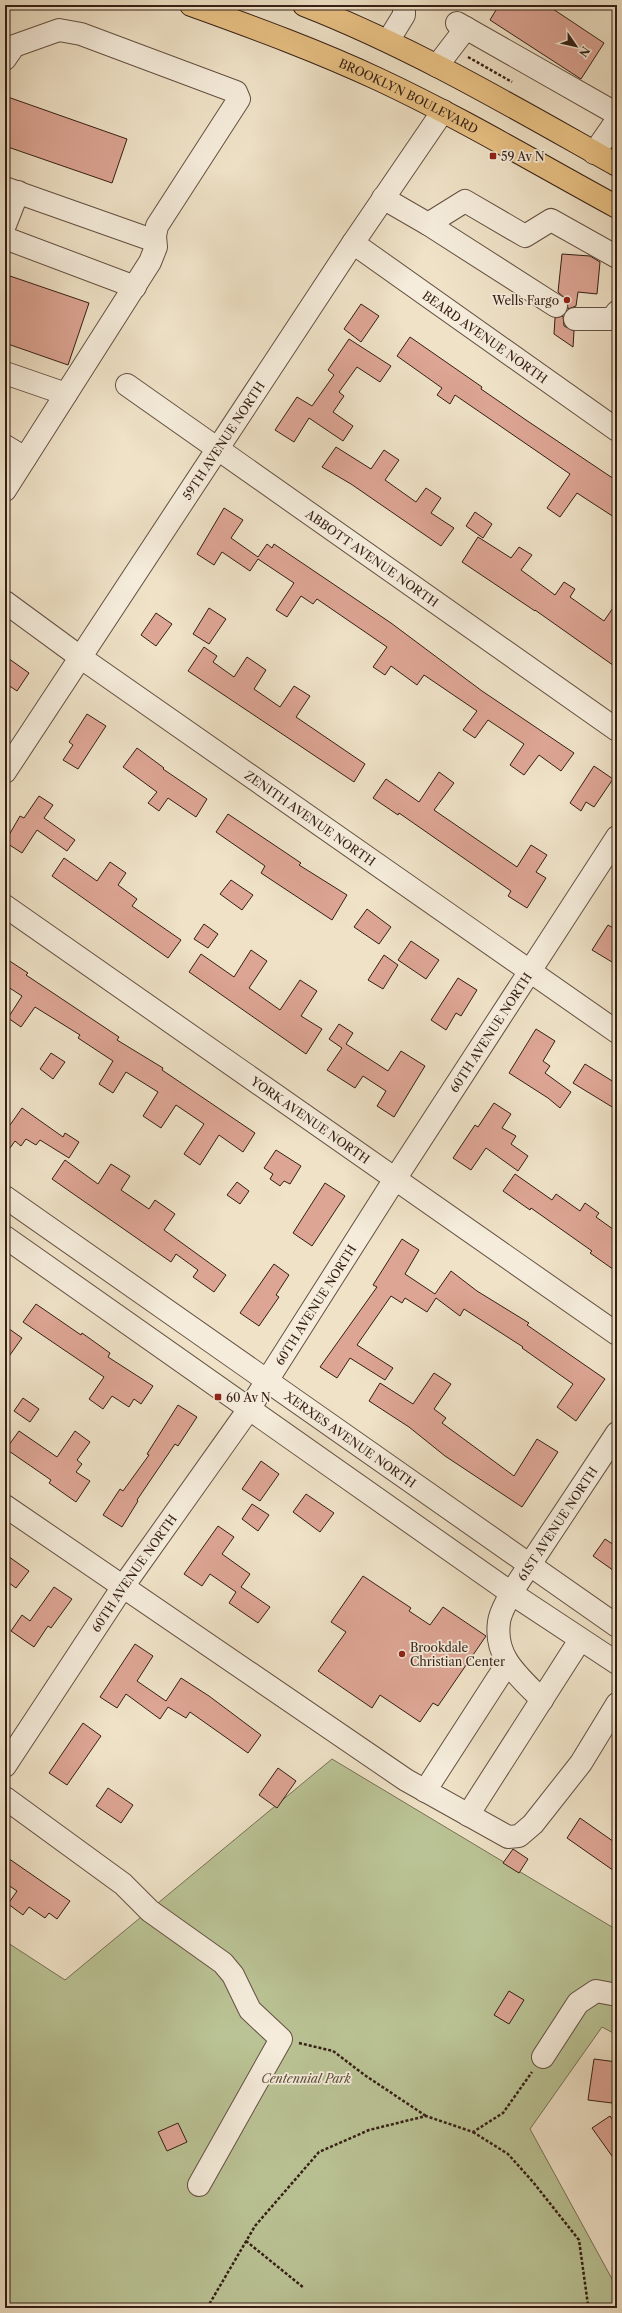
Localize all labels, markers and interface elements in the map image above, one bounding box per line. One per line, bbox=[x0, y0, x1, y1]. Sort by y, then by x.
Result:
north arrow bbox=[556, 26, 596, 66]
text: N bbox=[576, 44, 593, 60]
street label: BROOKLYN BOULEVARD bbox=[337, 55, 481, 136]
place label: 59 Av N bbox=[501, 149, 545, 164]
marker: 59 Av N bbox=[488, 151, 498, 161]
street label: BEARD AVENUE NORTH bbox=[420, 287, 551, 386]
place label: Wells Fargo bbox=[491, 293, 559, 308]
marker: Wells Fargo bbox=[562, 295, 572, 305]
street label: 59TH AVENUE NORTH bbox=[179, 378, 268, 502]
street label: ABBOTT AVENUE NORTH bbox=[302, 505, 442, 610]
street label: ZENITH AVENUE NORTH bbox=[242, 767, 379, 869]
street label: 60TH AVENUE NORTH bbox=[446, 969, 535, 1095]
street label: YORK AVENUE NORTH bbox=[248, 1073, 373, 1166]
street label: 60TH AVENUE NORTH bbox=[271, 1242, 359, 1368]
street label: XERXES AVENUE NORTH bbox=[281, 1387, 419, 1490]
place label: 60 Av N bbox=[226, 1390, 271, 1405]
marker: 60 Av N bbox=[213, 1392, 223, 1402]
street label: 61ST AVENUE NORTH bbox=[514, 1464, 600, 1583]
street label: 60TH AVENUE NORTH bbox=[88, 1511, 180, 1635]
place label: Brookdale Christian Center bbox=[410, 1640, 505, 1669]
marker: Brookdale Christian Center bbox=[397, 1649, 407, 1659]
park label: Centennial Park bbox=[261, 2071, 352, 2086]

